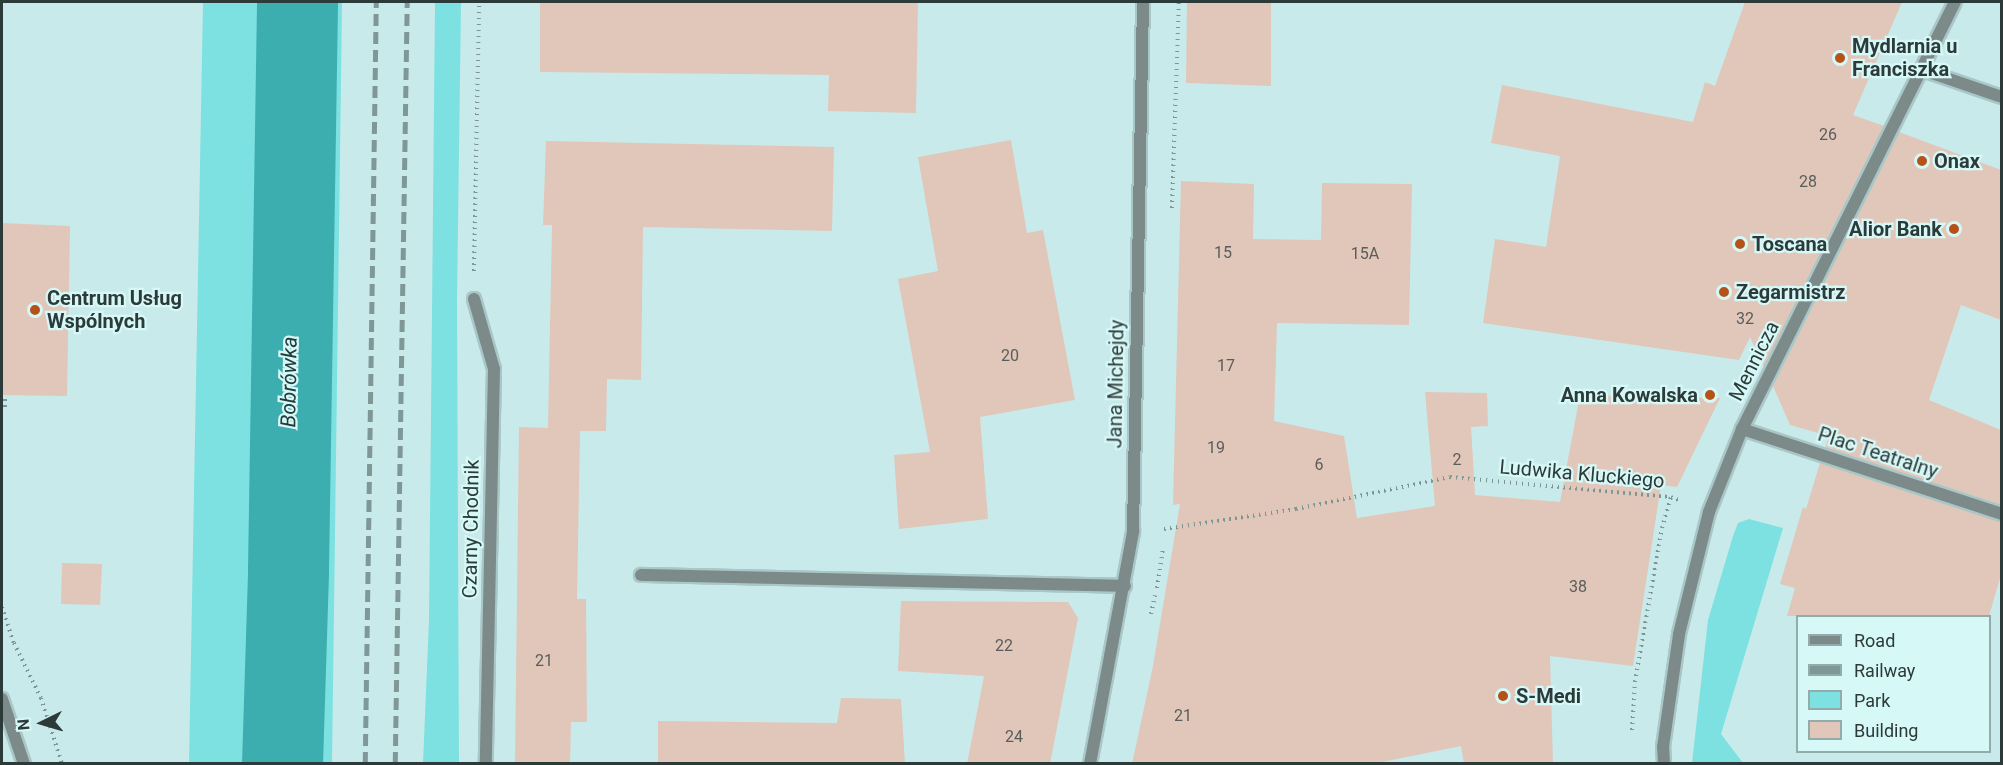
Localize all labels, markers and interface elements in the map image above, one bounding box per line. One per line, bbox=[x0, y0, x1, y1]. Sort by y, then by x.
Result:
place label: Mydlarnia u Franciszka bbox=[1852, 34, 1957, 81]
marker: Mydlarnia u Franciszka bbox=[1833, 51, 1847, 65]
house number: 26 bbox=[1819, 125, 1837, 145]
place label: Onax bbox=[1934, 149, 1980, 173]
marker: Onax bbox=[1915, 154, 1929, 168]
house number: 28 bbox=[1799, 172, 1817, 192]
place label: Alior Bank bbox=[1849, 217, 1942, 241]
marker: Alior Bank bbox=[1947, 222, 1961, 236]
place label: Toscana bbox=[1752, 232, 1827, 256]
marker: Toscana bbox=[1733, 237, 1747, 251]
house number: 15 bbox=[1214, 243, 1232, 263]
house number: 15A bbox=[1351, 244, 1379, 264]
place label: Zegarmistrz bbox=[1736, 280, 1845, 304]
marker: Zegarmistrz bbox=[1717, 285, 1731, 299]
place label: Centrum Usług Wspólnych bbox=[47, 286, 182, 333]
marker: Centrum Usług Wspólnych bbox=[28, 303, 42, 317]
house number: 32 bbox=[1736, 309, 1754, 329]
street label: Mennicza bbox=[1724, 317, 1784, 405]
street label: Jana Michejdy bbox=[1103, 319, 1129, 449]
water label: Bobrówka bbox=[276, 336, 302, 428]
house number: 20 bbox=[1001, 346, 1019, 366]
house number: 17 bbox=[1217, 356, 1235, 376]
place label: Anna Kowalska bbox=[1561, 383, 1698, 407]
marker: Anna Kowalska bbox=[1703, 388, 1717, 402]
street label: Plac Teatralny bbox=[1815, 422, 1941, 484]
house number: 19 bbox=[1207, 438, 1225, 458]
house number: 2 bbox=[1453, 450, 1461, 470]
house number: 6 bbox=[1315, 455, 1323, 475]
street label: Ludwika Kluckiego bbox=[1498, 455, 1666, 493]
street label: Czarny Chodnik bbox=[458, 459, 484, 599]
house number: 38 bbox=[1569, 577, 1587, 597]
legend bbox=[1796, 615, 1991, 753]
text: Road bbox=[1854, 630, 1895, 651]
house number: 22 bbox=[995, 636, 1013, 656]
house number: 21 bbox=[535, 651, 553, 671]
text: Railway bbox=[1854, 660, 1915, 681]
place label: S-Medi bbox=[1516, 684, 1581, 708]
marker: S-Medi bbox=[1494, 687, 1512, 705]
text: Park bbox=[1854, 690, 1890, 711]
north arrow bbox=[12, 693, 72, 753]
house number: 21 bbox=[1174, 706, 1192, 726]
text: N bbox=[14, 718, 34, 731]
text: Building bbox=[1854, 720, 1918, 741]
house number: 24 bbox=[1005, 727, 1023, 747]

